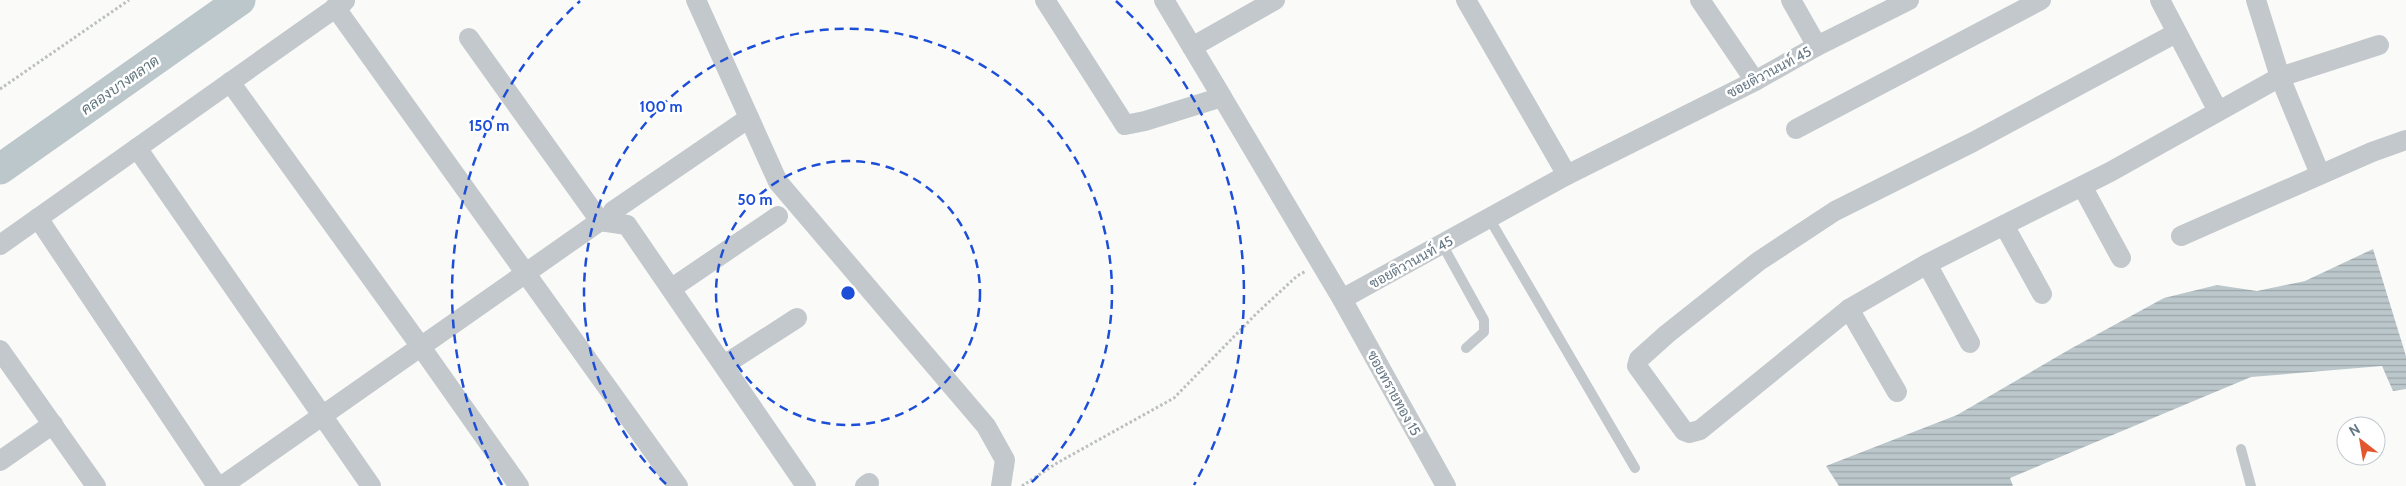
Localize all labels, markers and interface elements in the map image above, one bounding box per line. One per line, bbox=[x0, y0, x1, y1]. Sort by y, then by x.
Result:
street label: ซอยติวานนท์ 45 bbox=[1724, 42, 1814, 102]
water label: คลองบางตลาด bbox=[78, 51, 163, 118]
text: 100 m bbox=[639, 98, 683, 116]
text: 150 m bbox=[469, 117, 509, 135]
text: 50 m bbox=[737, 191, 773, 209]
street label: ซอยติวานนท์ 45 bbox=[1366, 232, 1456, 292]
centre of rings bbox=[839, 284, 857, 302]
street label: ซอยทรายทอง 15 bbox=[1363, 347, 1425, 439]
north arrow bbox=[2336, 416, 2386, 466]
text: N bbox=[2345, 420, 2363, 440]

